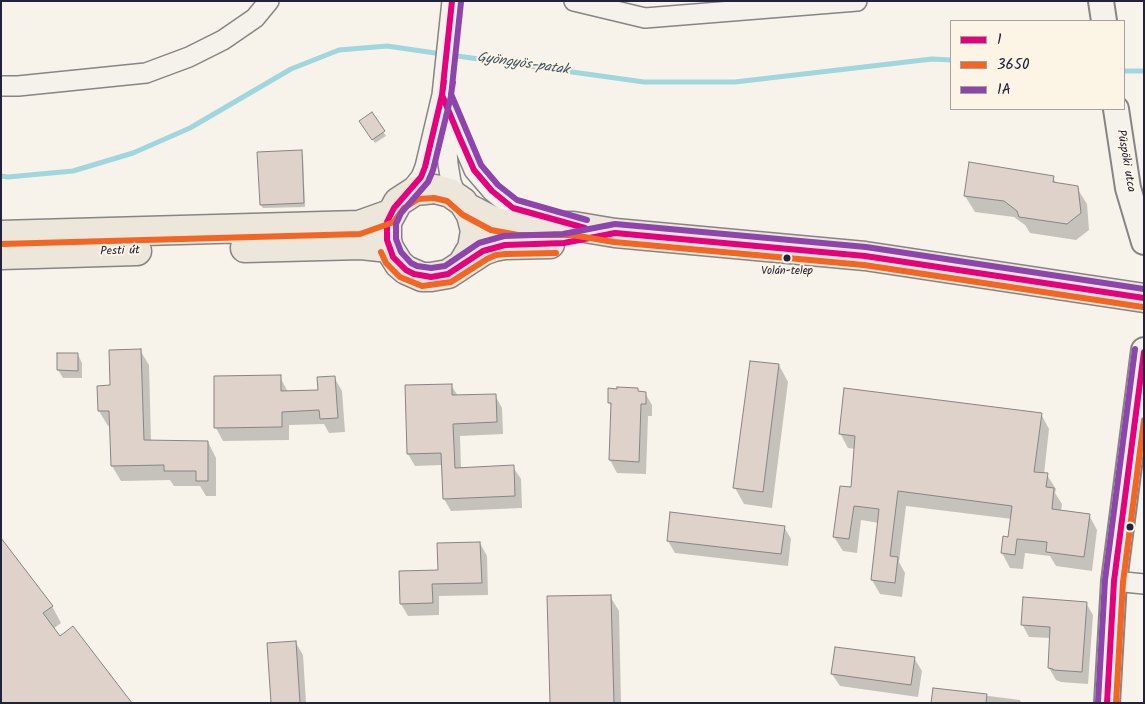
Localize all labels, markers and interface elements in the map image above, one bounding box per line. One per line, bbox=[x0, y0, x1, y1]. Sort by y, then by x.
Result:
legend bbox=[950, 20, 1125, 110]
text: 1 bbox=[997, 28, 1002, 52]
water label: Gyöngyös-patak bbox=[476, 50, 570, 80]
text: 3650 bbox=[997, 53, 1029, 77]
text: 1A bbox=[997, 78, 1011, 102]
street label: Püspöki utca bbox=[1112, 129, 1138, 193]
street label: Pesti út bbox=[100, 244, 140, 260]
marker: Volán-telep bbox=[782, 253, 792, 263]
place label: Volán-telep bbox=[761, 265, 813, 279]
unlabelled marker bbox=[1125, 522, 1135, 532]

